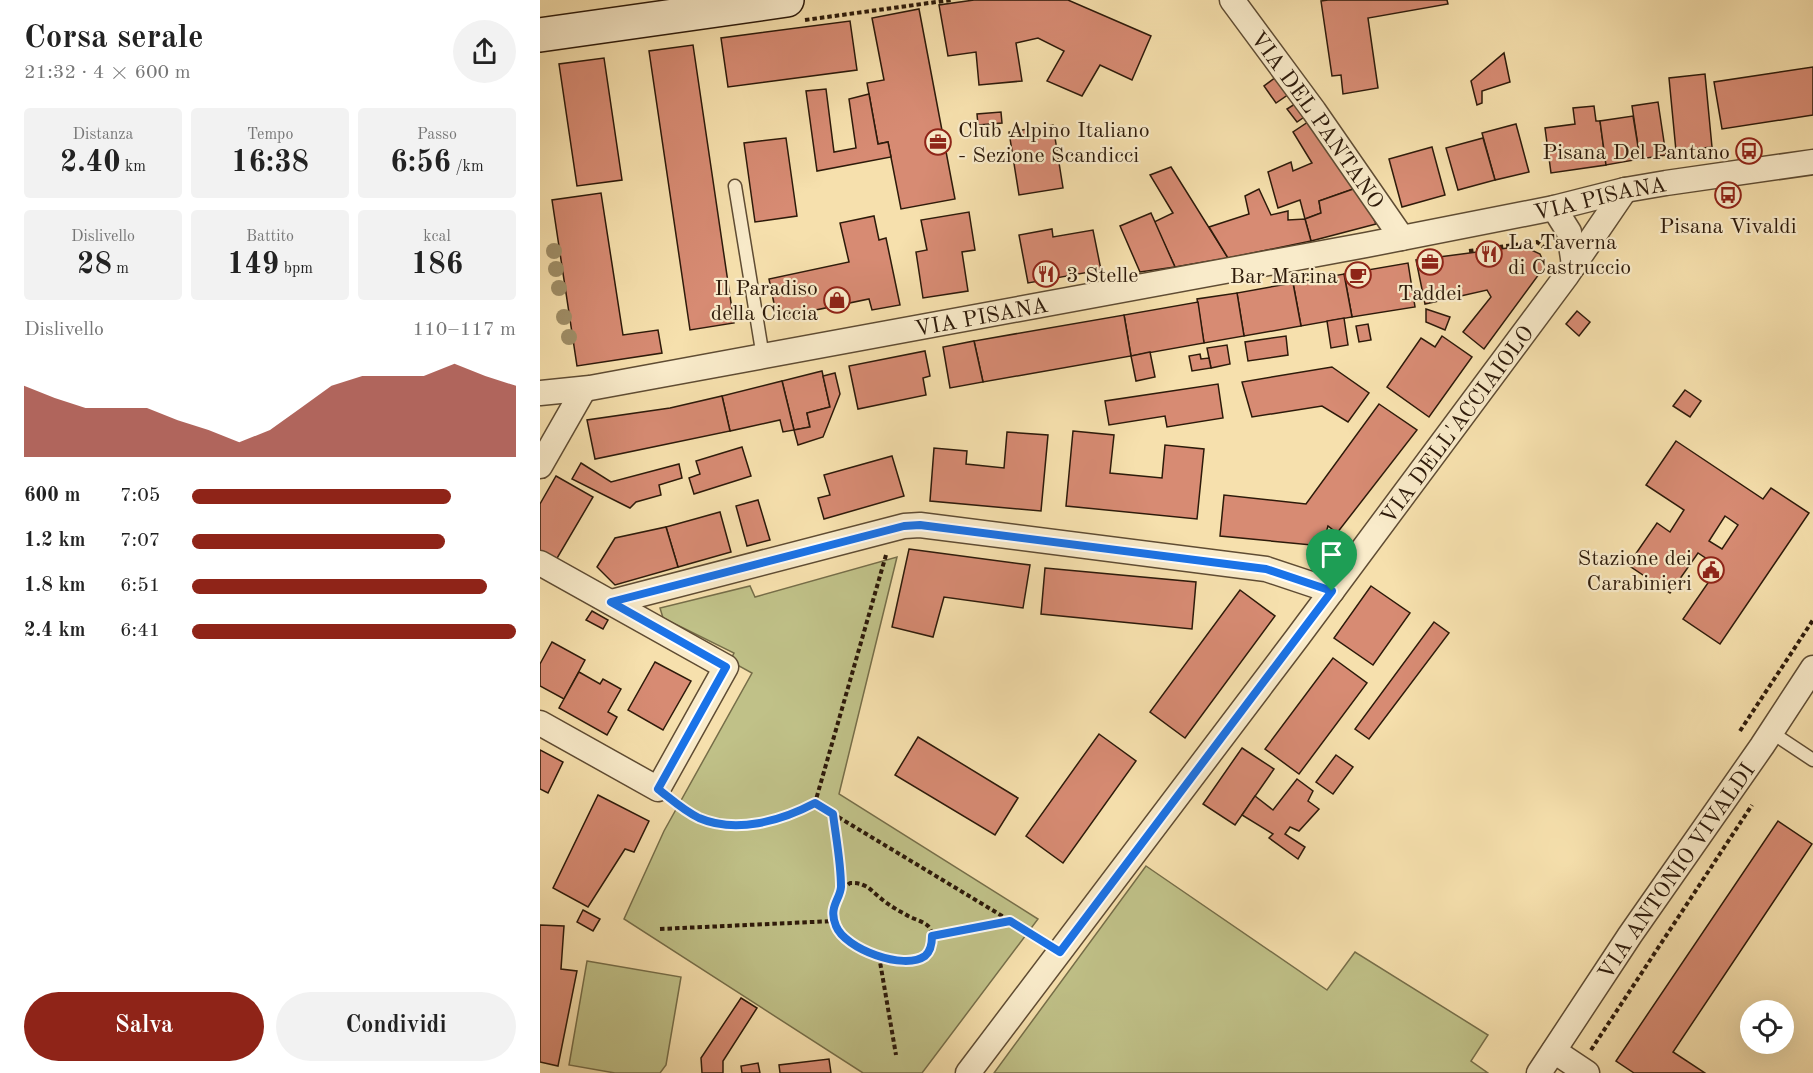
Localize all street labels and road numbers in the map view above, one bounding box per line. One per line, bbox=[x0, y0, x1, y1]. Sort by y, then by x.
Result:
street label: VIA DEL PANTANO bbox=[1246, 28, 1387, 213]
street label: VIA PISANA bbox=[1532, 174, 1668, 225]
street label: VIA PISANA bbox=[913, 295, 1050, 341]
street label: VIA DELL'ACCIAIOLO bbox=[1377, 322, 1538, 528]
street label: VIA ANTONIO VIVALDI bbox=[1595, 760, 1759, 984]

